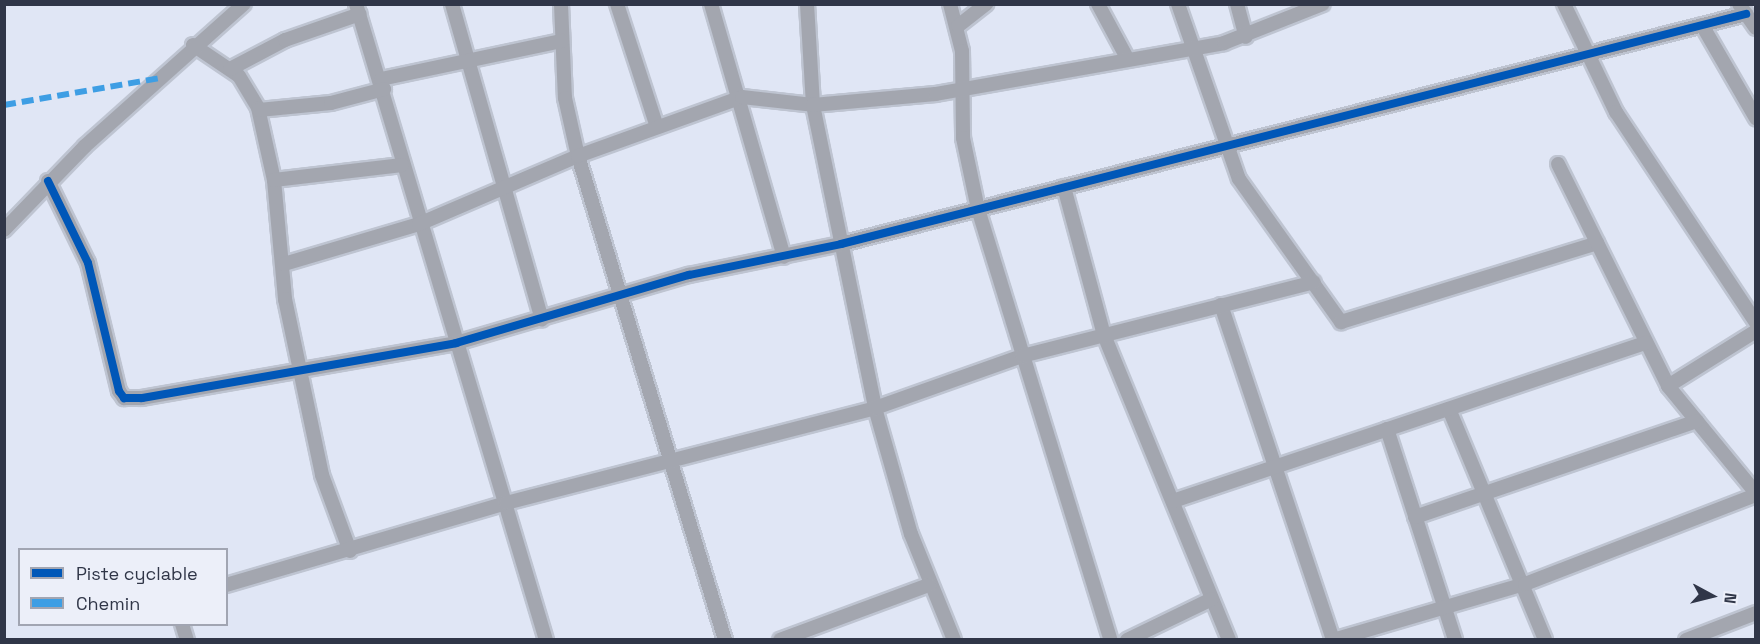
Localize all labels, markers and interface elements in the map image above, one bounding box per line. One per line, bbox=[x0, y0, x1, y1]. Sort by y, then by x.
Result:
legend bbox=[18, 548, 228, 626]
text: Piste cyclable bbox=[76, 562, 198, 585]
north arrow bbox=[1682, 566, 1742, 626]
text: Chemin bbox=[76, 592, 140, 615]
text: N bbox=[1719, 592, 1741, 605]

